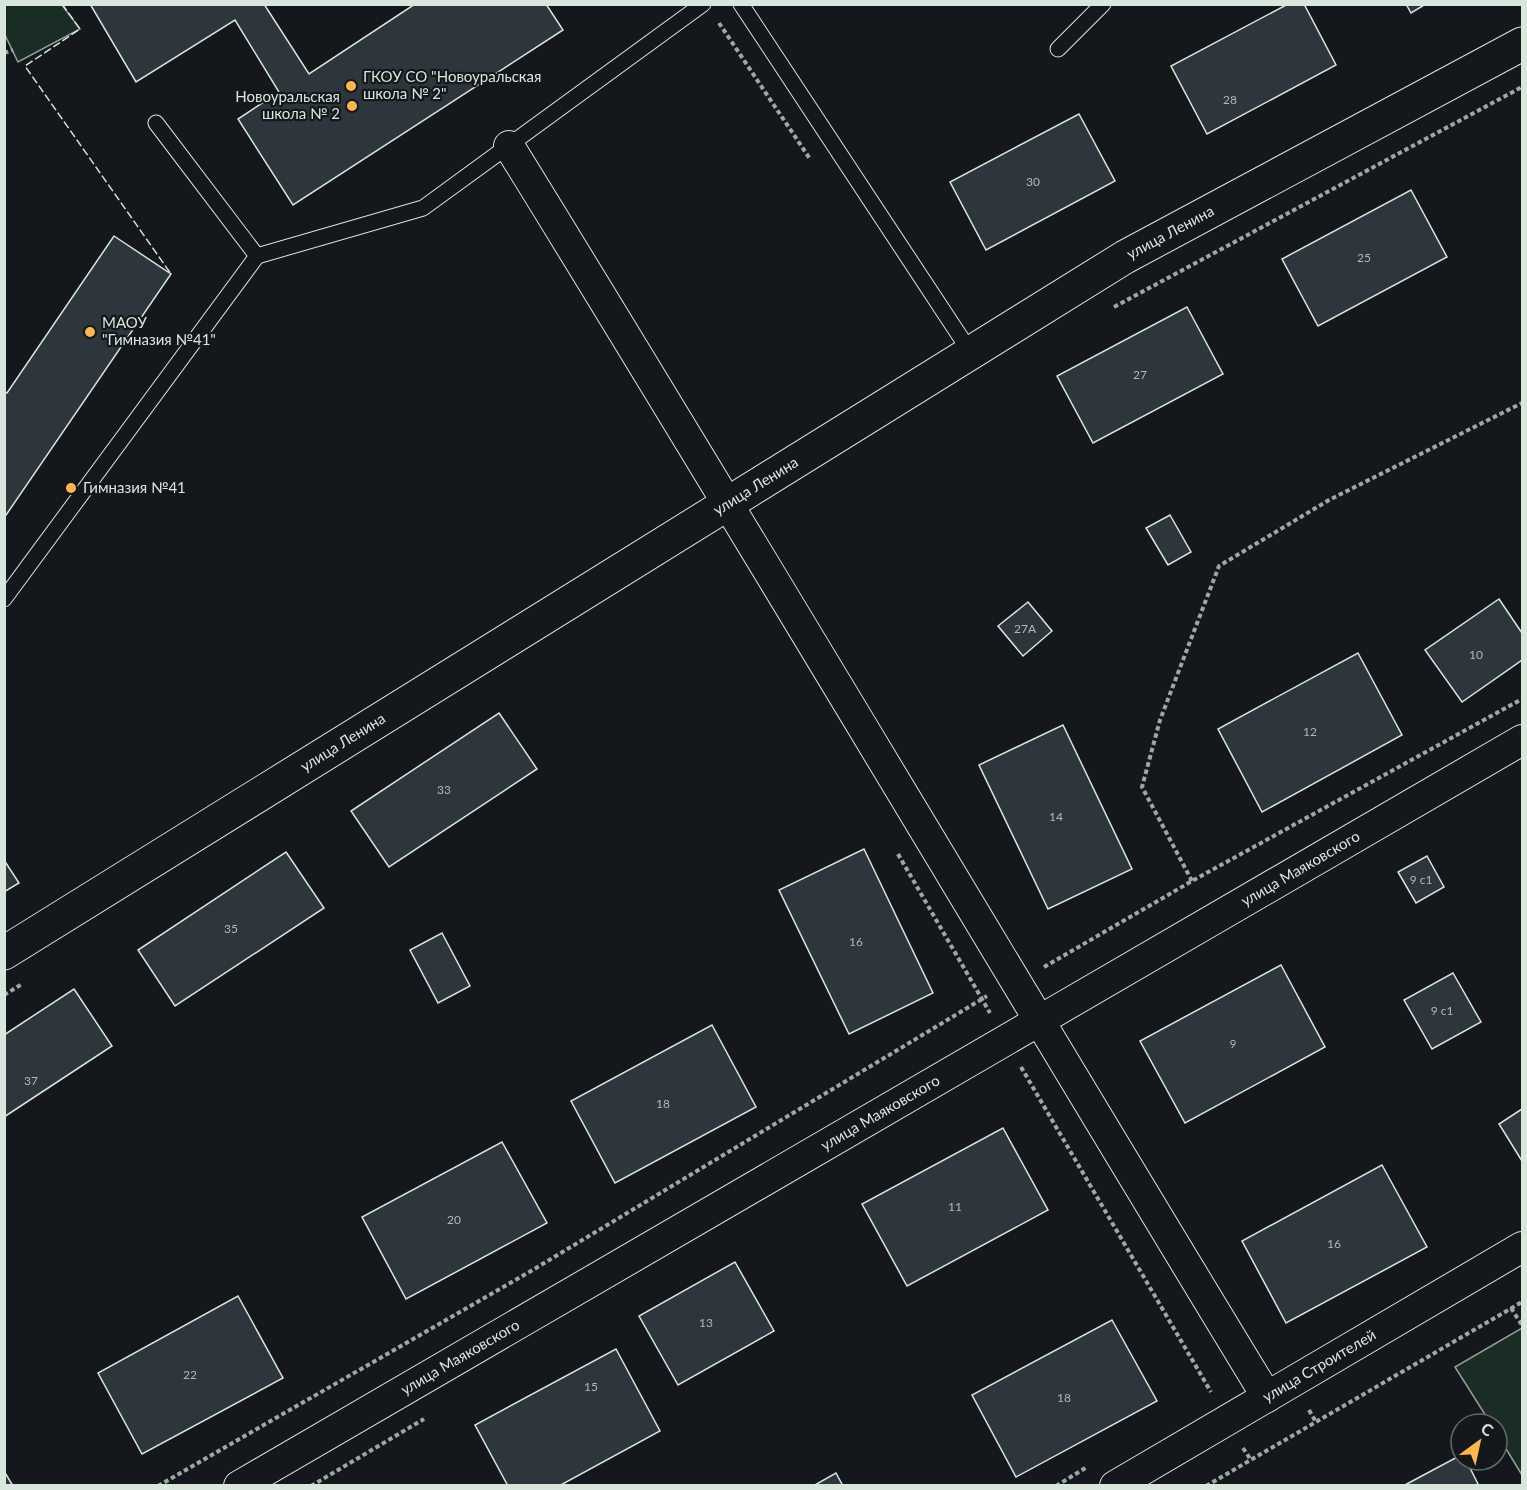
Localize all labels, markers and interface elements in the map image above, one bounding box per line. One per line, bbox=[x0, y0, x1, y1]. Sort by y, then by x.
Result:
place label: ГКОУ СО "Новоуральская школа № 2" bbox=[363, 67, 541, 102]
marker: ГКОУ СО "Новоуральская школа № 2" bbox=[344, 79, 358, 93]
place label: Новоуральская школа № 2 bbox=[235, 87, 340, 122]
house number: 28 bbox=[1223, 92, 1237, 107]
marker: Новоуральская школа № 2 bbox=[345, 99, 359, 113]
house number: 30 bbox=[1026, 174, 1040, 189]
street label: улица Ленина bbox=[1123, 201, 1217, 262]
house number: 25 bbox=[1357, 250, 1371, 265]
place label: МАОУ "Гимназия №41" bbox=[102, 313, 216, 348]
marker: МАОУ "Гимназия №41" bbox=[83, 325, 97, 339]
house number: 27 bbox=[1133, 367, 1147, 382]
street label: улица Ленина bbox=[710, 452, 801, 518]
place label: Гимназия №41 bbox=[83, 478, 186, 496]
marker: Гимназия №41 bbox=[64, 481, 78, 495]
house number: 27А bbox=[1014, 621, 1037, 636]
house number: 10 bbox=[1469, 647, 1483, 662]
street label: улица Ленина bbox=[297, 709, 388, 775]
house number: 12 bbox=[1303, 724, 1317, 739]
house number: 33 bbox=[437, 782, 451, 797]
house number: 14 bbox=[1049, 809, 1063, 824]
street label: улица Маяковского bbox=[1237, 826, 1363, 909]
house number: 9 с1 bbox=[1410, 872, 1432, 887]
house number: 35 bbox=[224, 921, 238, 936]
house number: 16 bbox=[849, 934, 863, 949]
house number: 9 с1 bbox=[1431, 1003, 1453, 1018]
house number: 9 bbox=[1230, 1036, 1237, 1051]
street label: улица Маяковского bbox=[817, 1071, 943, 1154]
house number: 37 bbox=[24, 1073, 38, 1088]
house number: 18 bbox=[656, 1096, 670, 1111]
house number: 11 bbox=[948, 1199, 962, 1214]
house number: 20 bbox=[447, 1212, 461, 1227]
house number: 16 bbox=[1327, 1236, 1341, 1251]
street label: улица Маяковского bbox=[397, 1315, 522, 1398]
house number: 13 bbox=[699, 1315, 713, 1330]
street label: улица Строителей bbox=[1259, 1325, 1379, 1405]
house number: 22 bbox=[183, 1367, 197, 1382]
house number: 15 bbox=[584, 1379, 598, 1394]
house number: 18 bbox=[1057, 1390, 1071, 1405]
north arrow bbox=[1449, 1412, 1509, 1472]
text: С bbox=[1478, 1418, 1497, 1440]

